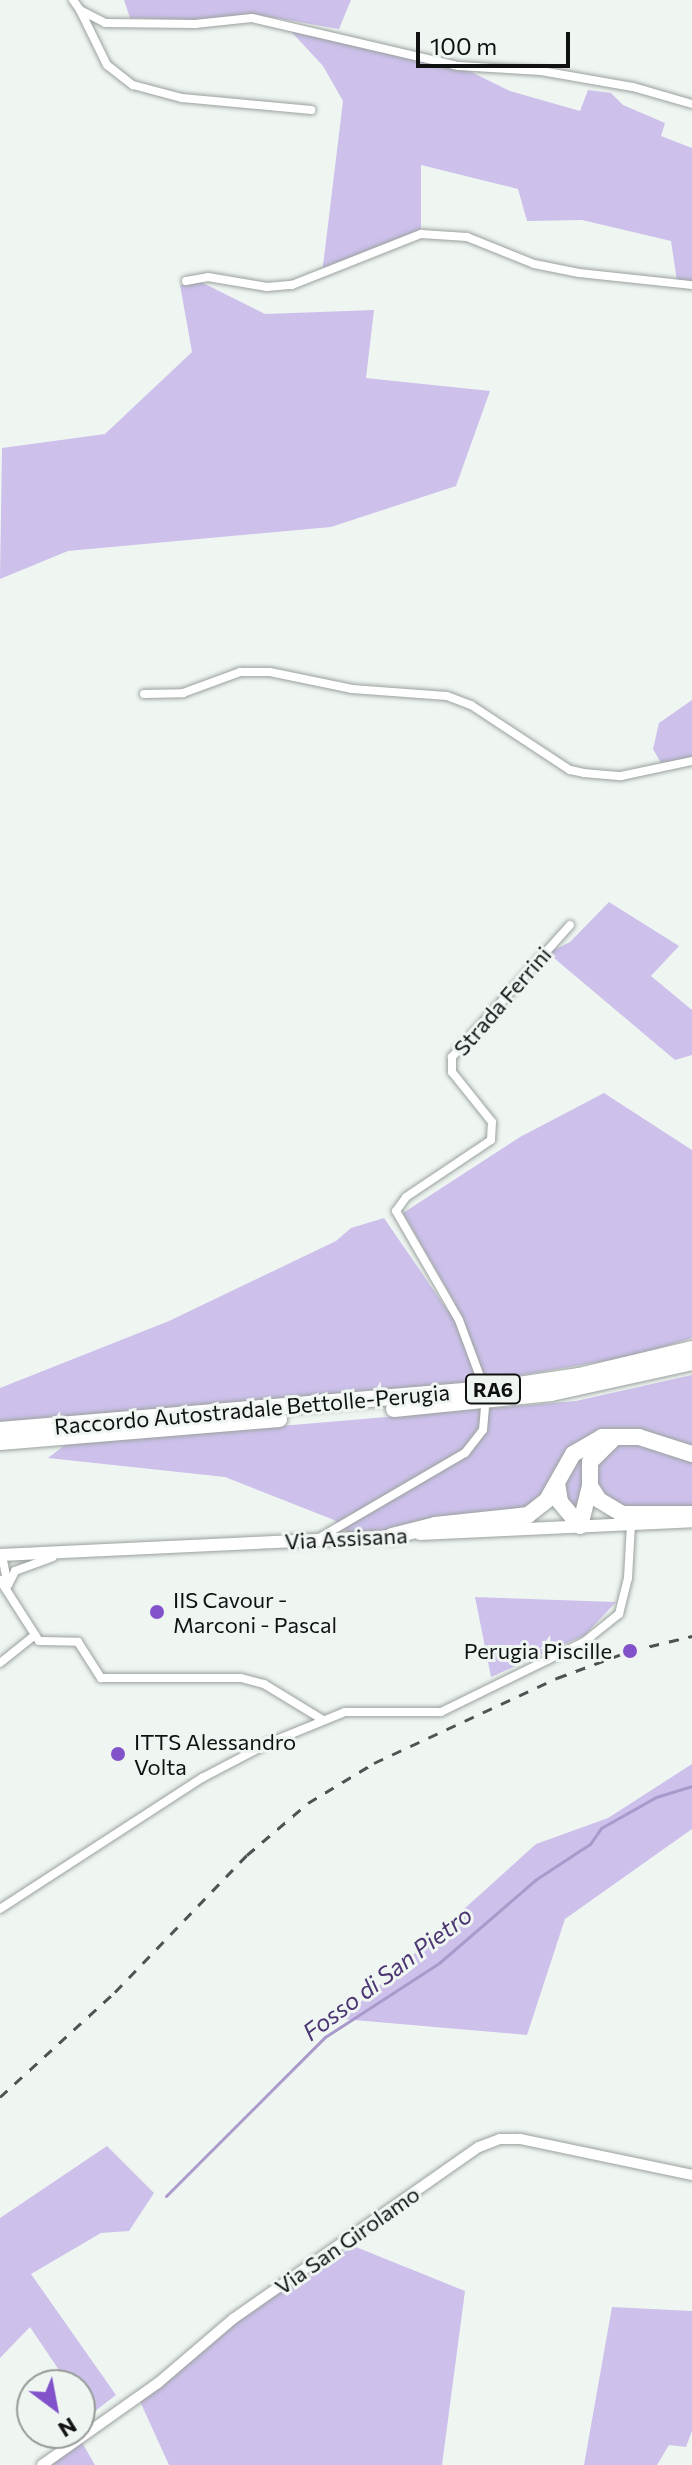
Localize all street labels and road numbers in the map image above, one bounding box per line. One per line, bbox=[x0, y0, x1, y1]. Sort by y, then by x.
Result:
street label: Strada Ferrini bbox=[448, 941, 556, 1061]
road number: RA6 bbox=[463, 1373, 523, 1405]
street label: Raccordo Autostradale Bettolle-Perugia bbox=[53, 1379, 451, 1439]
street label: Via Assisana bbox=[284, 1522, 408, 1554]
street label: Via San Girolamo bbox=[270, 2180, 424, 2300]

